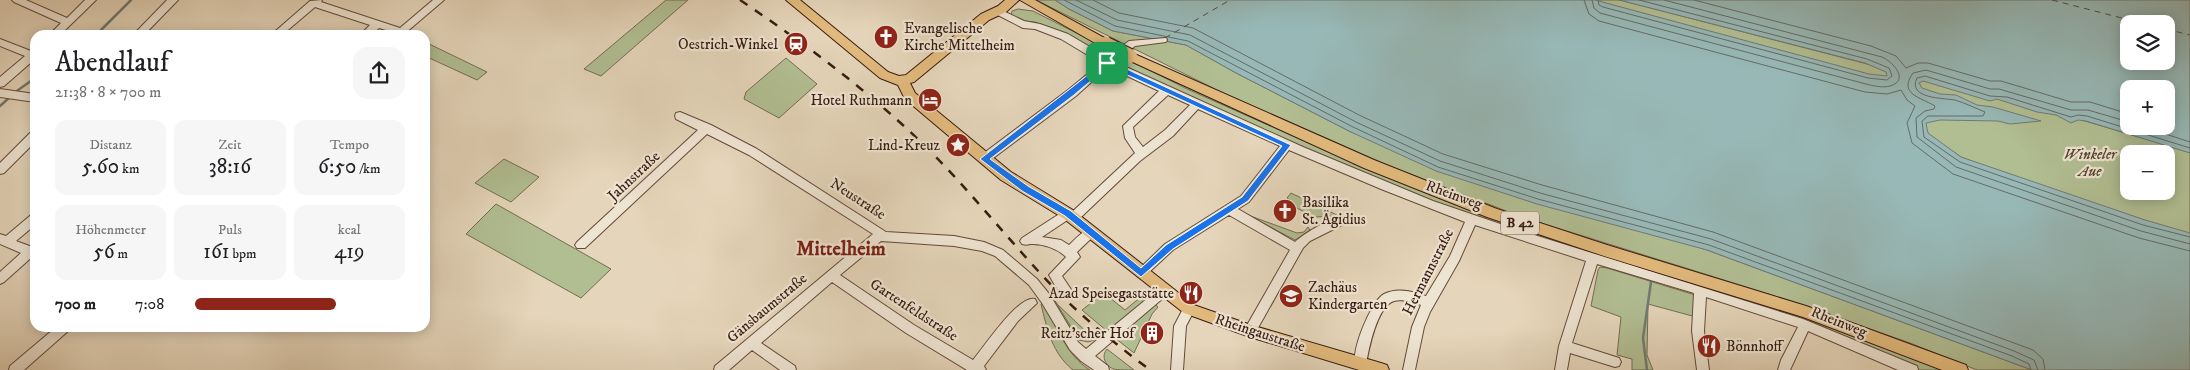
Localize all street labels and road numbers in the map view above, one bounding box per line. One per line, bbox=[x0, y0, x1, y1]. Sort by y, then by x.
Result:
street label: Jahnstraße bbox=[602, 147, 664, 206]
street label: Neustraße bbox=[827, 174, 889, 224]
street label: Rheinweg bbox=[1423, 176, 1485, 214]
road number: B 42 bbox=[1501, 212, 1539, 234]
street label: Hermannstraße bbox=[1398, 226, 1458, 318]
street label: Gänsbaumstraße bbox=[723, 269, 811, 347]
street label: Gartenfeldstraße bbox=[866, 274, 962, 346]
street label: Rheinweg bbox=[1808, 302, 1870, 342]
street label: Rheingaustraße bbox=[1213, 309, 1307, 357]

